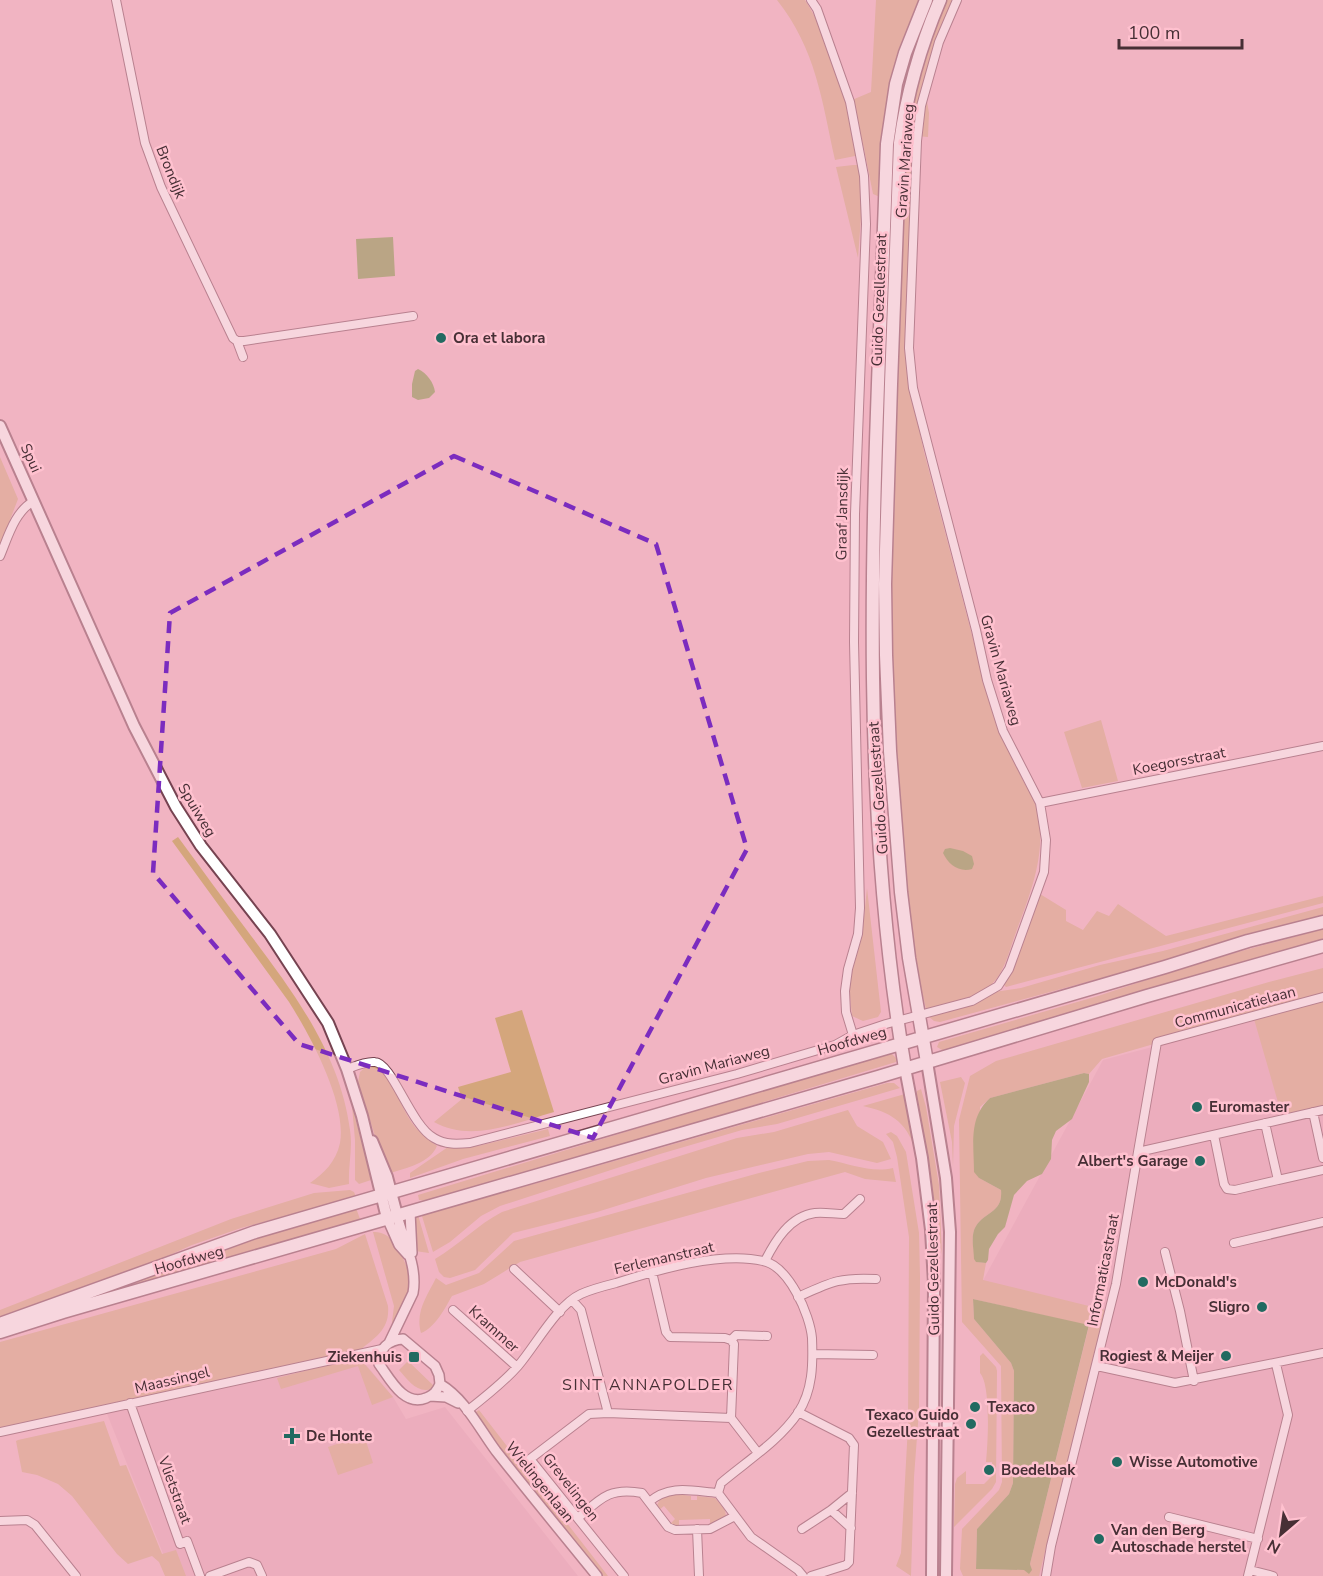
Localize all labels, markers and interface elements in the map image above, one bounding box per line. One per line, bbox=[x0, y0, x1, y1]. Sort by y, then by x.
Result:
scale bar bbox=[1119, 12, 1242, 50]
text: 100 m bbox=[1128, 21, 1180, 45]
street label: Gravin Mariaweg bbox=[891, 103, 919, 219]
street label: Brondijk bbox=[151, 143, 191, 202]
street label: Guido Gezellestraat bbox=[867, 232, 891, 367]
place label: Ora et labora bbox=[453, 328, 545, 348]
marker: Ora et labora bbox=[434, 331, 448, 345]
street label: Spui bbox=[16, 440, 46, 476]
street label: Graaf Jansdijk bbox=[831, 467, 853, 561]
street label: Gravin Mariaweg bbox=[976, 612, 1026, 728]
street label: Guido Gezellestraat bbox=[863, 720, 893, 855]
street label: Koegorsstraat bbox=[1131, 742, 1228, 780]
street label: Spuiweg bbox=[173, 780, 221, 840]
street label: Communicatielaan bbox=[1172, 981, 1298, 1033]
street label: Hoofdweg bbox=[815, 1022, 889, 1060]
street label: Gravin Mariaweg bbox=[656, 1041, 772, 1089]
place label: Euromaster bbox=[1209, 1097, 1289, 1117]
marker: Euromaster bbox=[1190, 1100, 1204, 1114]
place label: Albert's Garage bbox=[1077, 1151, 1188, 1171]
marker: Albert's Garage bbox=[1193, 1154, 1207, 1168]
street label: Guido Gezellestraat bbox=[922, 1202, 944, 1336]
street label: Informaticastraat bbox=[1082, 1211, 1124, 1328]
street label: Ferlemanstraat bbox=[612, 1237, 717, 1279]
street label: Hoofdweg bbox=[152, 1241, 226, 1279]
place label: McDonald's bbox=[1155, 1272, 1237, 1292]
marker: McDonald's bbox=[1136, 1275, 1150, 1289]
place label: Sligro bbox=[1208, 1297, 1250, 1317]
marker: Sligro bbox=[1255, 1300, 1269, 1314]
street label: Krammer bbox=[464, 1301, 524, 1357]
place label: Rogiest & Meijer bbox=[1099, 1346, 1214, 1366]
place label: Ziekenhuis bbox=[328, 1347, 402, 1367]
marker: Rogiest & Meijer bbox=[1219, 1349, 1233, 1363]
marker: Ziekenhuis bbox=[407, 1350, 421, 1364]
street label: Maassingel bbox=[133, 1362, 212, 1398]
district label: SINT ANNAPOLDER bbox=[562, 1374, 734, 1396]
place label: Texaco bbox=[987, 1397, 1036, 1417]
marker: Texaco bbox=[968, 1400, 982, 1414]
place label: Texaco Guido Gezellestraat bbox=[866, 1405, 959, 1442]
marker: Texaco Guido Gezellestraat bbox=[964, 1417, 978, 1431]
place label: De Honte bbox=[306, 1426, 372, 1446]
marker: De Honte bbox=[283, 1427, 301, 1445]
street label: Wielingenlaan bbox=[501, 1437, 579, 1527]
street label: Grevelingen bbox=[538, 1449, 604, 1525]
place label: Wisse Automotive bbox=[1129, 1452, 1258, 1472]
street label: Vlietstraat bbox=[153, 1453, 197, 1527]
marker: Wisse Automotive bbox=[1110, 1455, 1124, 1469]
place label: Boedelbak bbox=[1001, 1460, 1076, 1480]
marker: Boedelbak bbox=[982, 1463, 996, 1477]
north arrow bbox=[1251, 1504, 1311, 1564]
place label: Van den Berg Autoschade herstel bbox=[1110, 1520, 1247, 1557]
marker: Van den Berg Autoschade herstel bbox=[1092, 1532, 1106, 1546]
text: N bbox=[1264, 1534, 1285, 1559]

